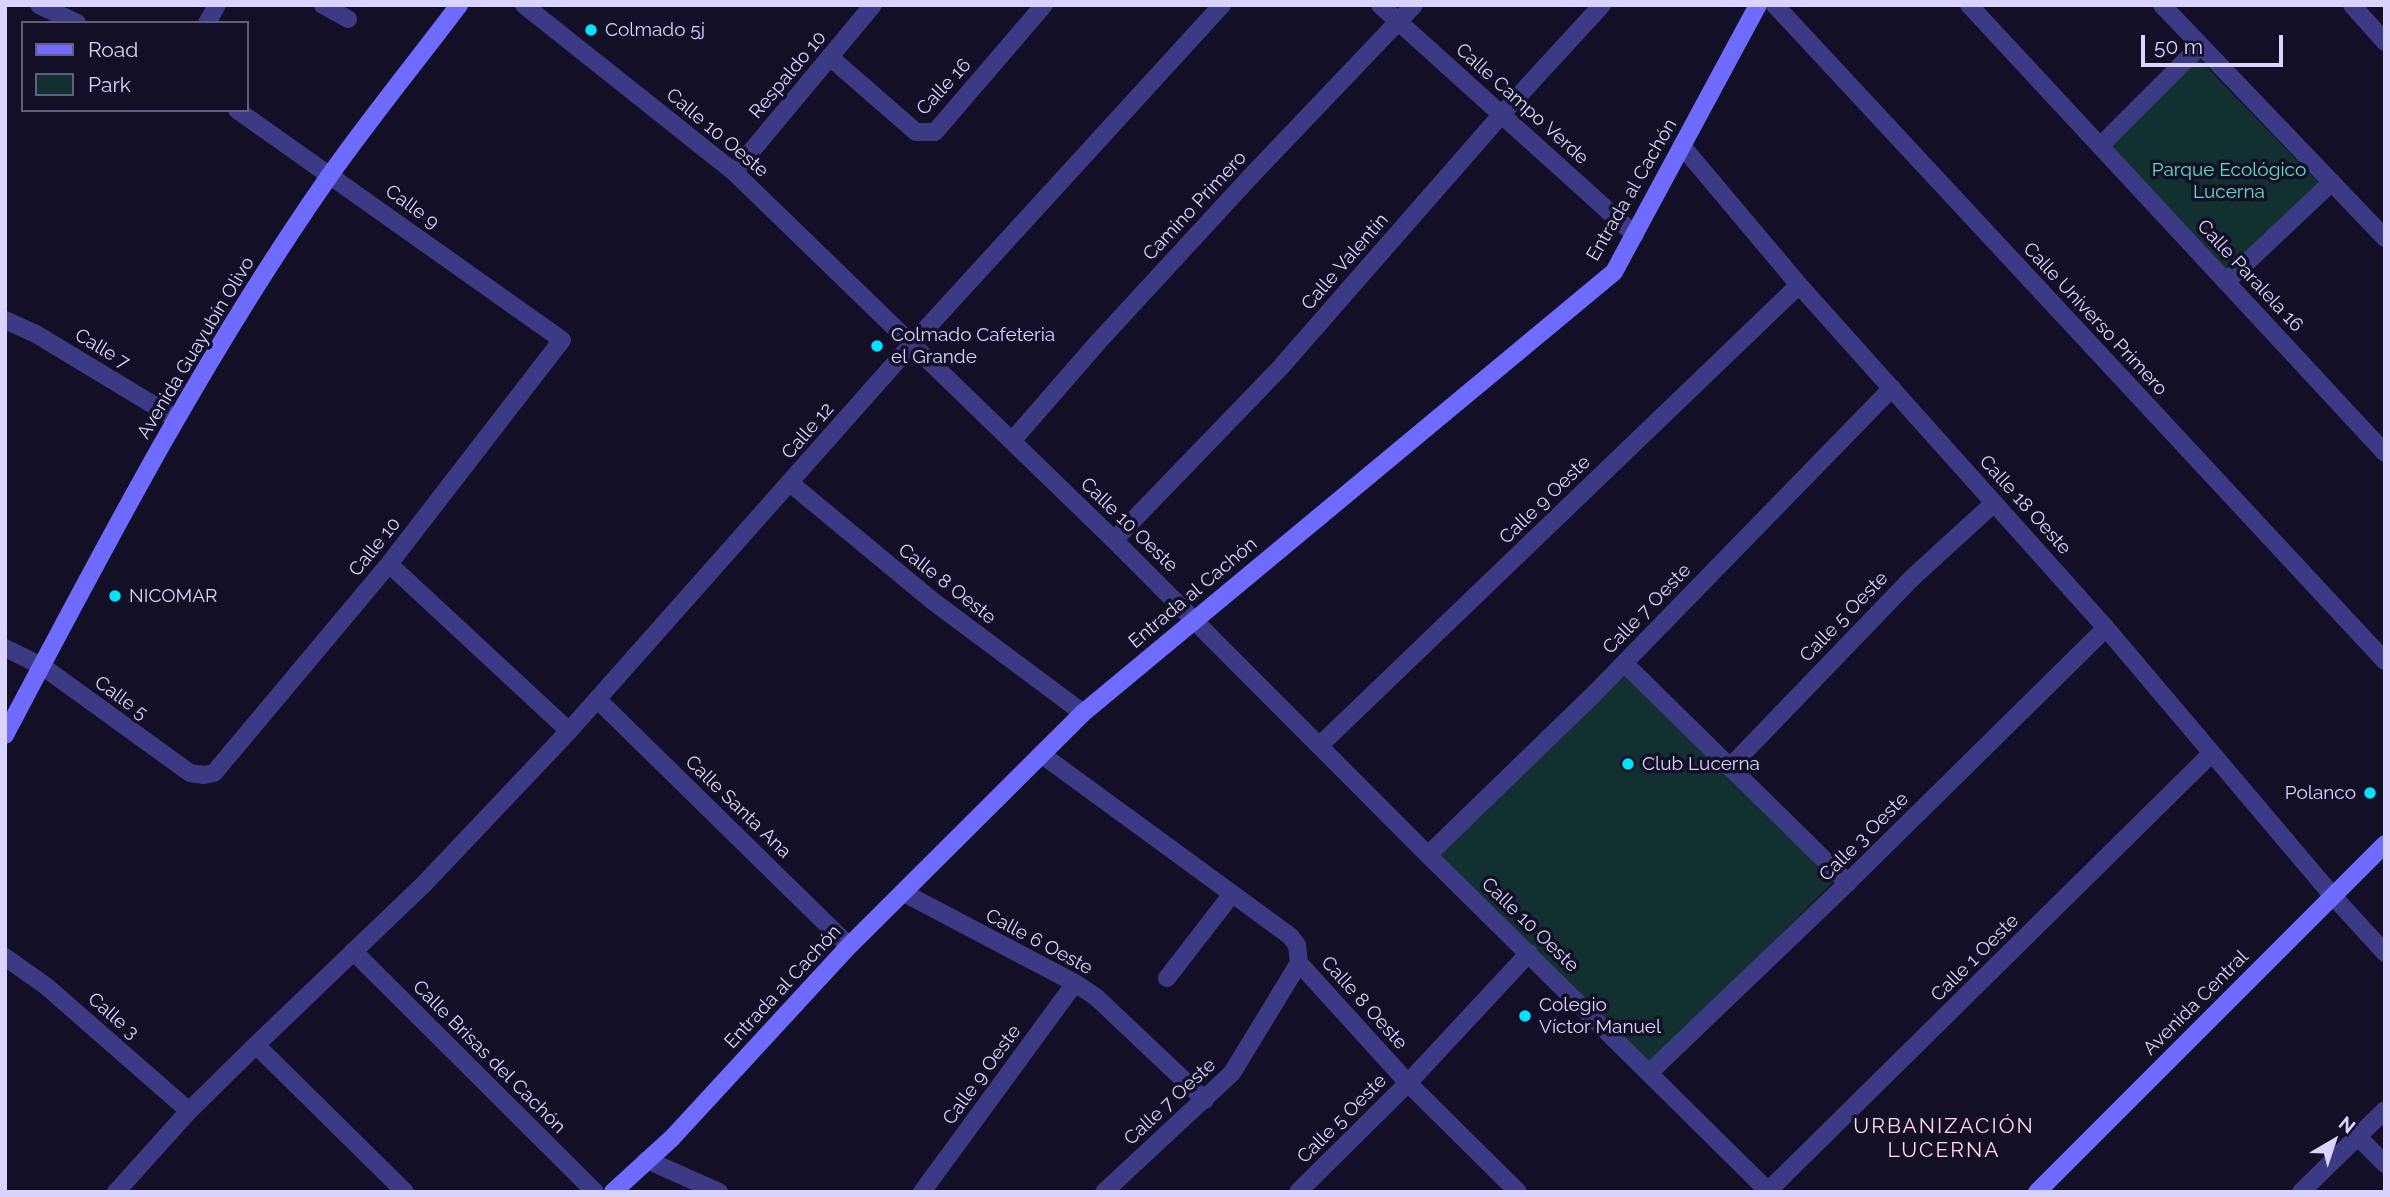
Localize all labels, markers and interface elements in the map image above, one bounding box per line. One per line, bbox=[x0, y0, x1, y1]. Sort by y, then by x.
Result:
place label: Colmado 5j bbox=[605, 19, 705, 41]
legend bbox=[21, 21, 248, 112]
scale bar bbox=[2145, 21, 2287, 65]
marker: Colmado 5j bbox=[583, 22, 599, 38]
street label: Respaldo 10 bbox=[745, 27, 831, 123]
text: 50 m bbox=[2154, 34, 2203, 59]
text: Road bbox=[88, 37, 138, 62]
street label: Calle Campo Verde bbox=[1451, 38, 1593, 170]
street label: Calle 16 bbox=[912, 54, 976, 120]
text: Park bbox=[88, 72, 131, 97]
street label: Calle 10 Oeste bbox=[661, 84, 773, 182]
street label: Entrada al Cachón bbox=[1582, 115, 1682, 265]
street label: Camino Primero bbox=[1139, 147, 1251, 265]
park label: Parque Ecológico Lucerna bbox=[2152, 159, 2306, 203]
street label: Calle 9 bbox=[381, 180, 443, 234]
street label: Calle Valentín bbox=[1297, 209, 1393, 315]
street label: Calle Paralela 16 bbox=[2192, 215, 2308, 337]
street label: Calle Universo Primero bbox=[2018, 238, 2172, 400]
street label: Avenida Guayubín Olivo bbox=[133, 253, 259, 443]
street label: Calle 7 bbox=[70, 324, 134, 374]
place label: Colmado Cafeteria el Grande bbox=[891, 324, 1055, 368]
marker: Colmado Cafeteria el Grande bbox=[869, 338, 885, 354]
street label: Calle 12 bbox=[777, 398, 839, 464]
street label: Calle 9 Oeste bbox=[1495, 451, 1595, 549]
street label: Calle 18 Oeste bbox=[1974, 451, 2076, 559]
street label: Calle 10 Oeste bbox=[1076, 473, 1182, 577]
street label: Calle 10 bbox=[344, 513, 406, 581]
street label: Entrada al Cachón bbox=[1124, 533, 1262, 653]
street label: Calle 8 Oeste bbox=[894, 539, 1000, 629]
street label: Calle 7 Oeste bbox=[1598, 559, 1696, 659]
street label: Calle 5 Oeste bbox=[1795, 567, 1893, 667]
place label: NICOMAR bbox=[129, 585, 217, 607]
marker: NICOMAR bbox=[107, 588, 123, 604]
street label: Calle 5 bbox=[90, 671, 152, 725]
street label: Calle Santa Ana bbox=[680, 751, 796, 863]
place label: Club Lucerna bbox=[1642, 753, 1760, 775]
marker: Club Lucerna bbox=[1620, 756, 1636, 772]
place label: Polanco bbox=[2285, 782, 2356, 804]
marker: Polanco bbox=[2362, 785, 2378, 801]
street label: Calle 3 Oeste bbox=[1815, 788, 1913, 886]
street label: Calle 10 Oeste bbox=[1477, 873, 1583, 977]
street label: Calle 6 Oeste bbox=[982, 904, 1096, 980]
street label: Calle 1 Oeste bbox=[1926, 909, 2024, 1007]
street label: Entrada al Cachón bbox=[720, 921, 846, 1053]
street label: Avenida Central bbox=[2139, 946, 2253, 1060]
street label: Calle 8 Oeste bbox=[1316, 952, 1412, 1054]
street label: Calle Brisas del Cachón bbox=[408, 976, 570, 1138]
street label: Calle 3 bbox=[83, 988, 143, 1044]
place label: Colegio Víctor Manuel bbox=[1539, 994, 1661, 1038]
marker: Colegio Víctor Manuel bbox=[1517, 1008, 1533, 1024]
street label: Calle 9 Oeste bbox=[938, 1021, 1026, 1129]
street label: Calle 7 Oeste bbox=[1120, 1054, 1220, 1150]
street label: Calle 5 Oeste bbox=[1293, 1070, 1391, 1168]
north arrow bbox=[2299, 1106, 2369, 1176]
text: N bbox=[2335, 1112, 2360, 1138]
district label: URBANIZACIÓN LUCERNA bbox=[1855, 1114, 2033, 1164]

